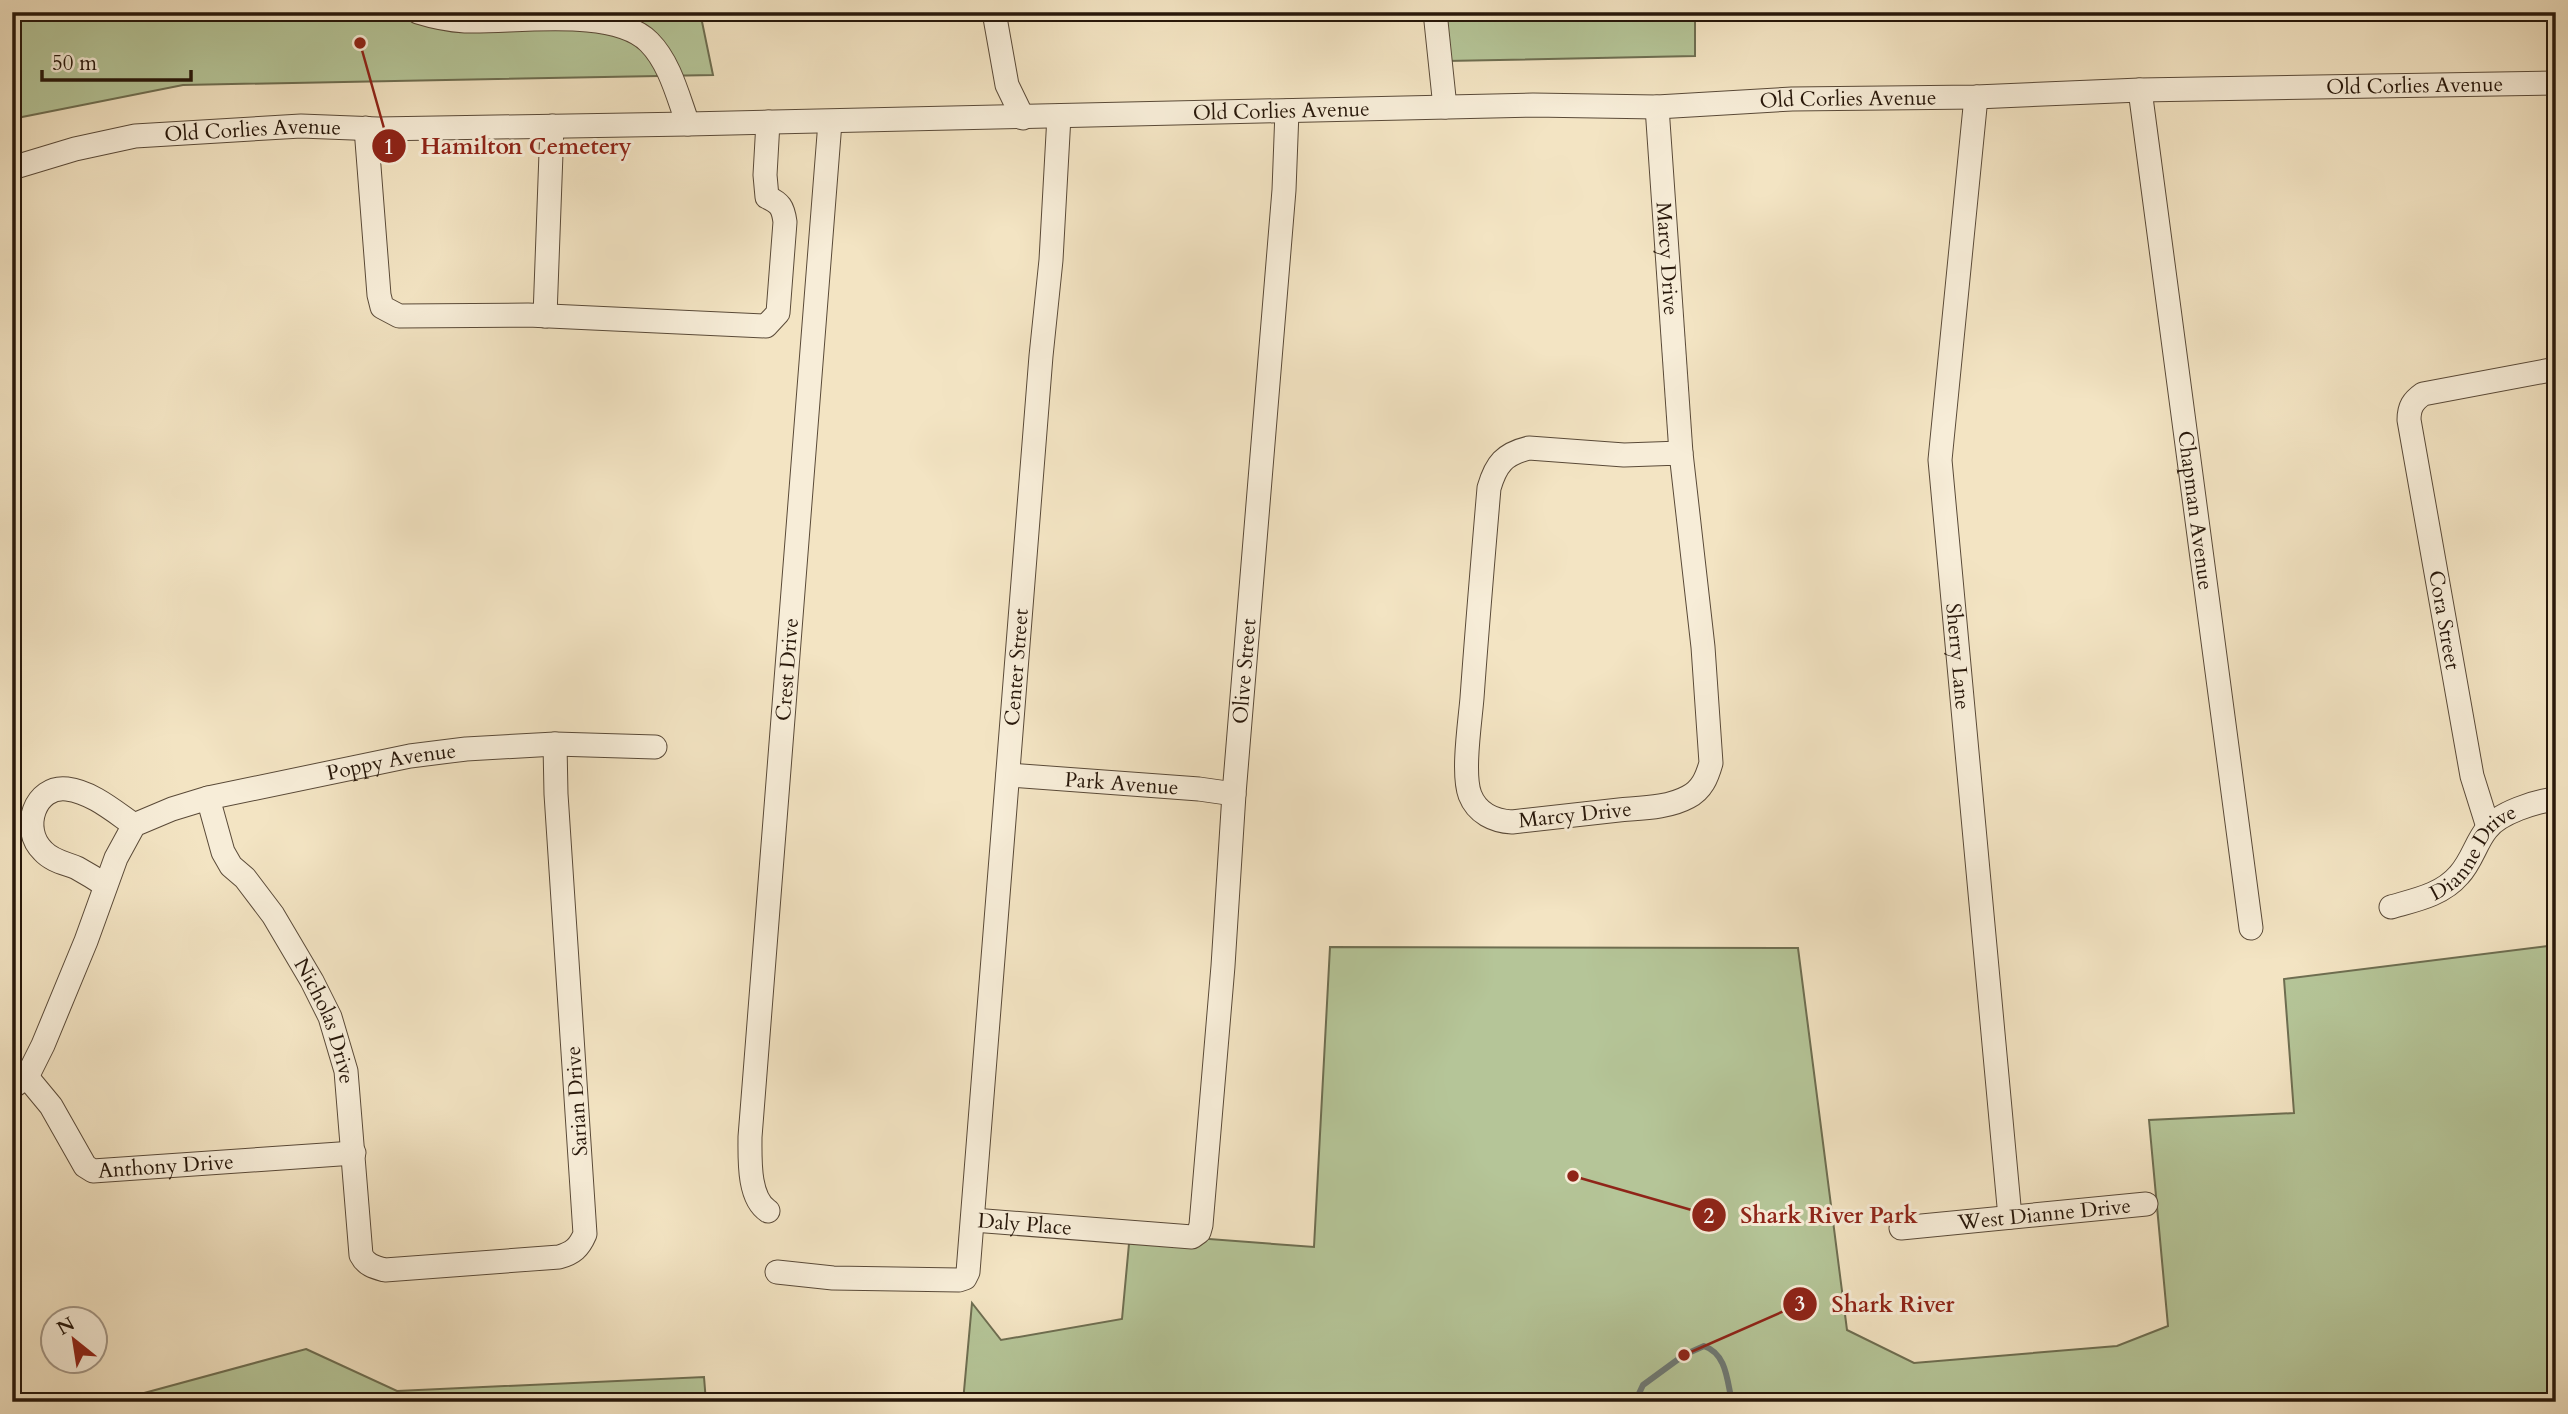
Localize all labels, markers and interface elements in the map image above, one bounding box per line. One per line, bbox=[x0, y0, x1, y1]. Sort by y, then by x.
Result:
scale bar bbox=[42, 38, 191, 82]
text: 50 m bbox=[52, 49, 97, 78]
street label: Old Corlies Avenue bbox=[2326, 69, 2503, 101]
street label: Old Corlies Avenue bbox=[1759, 83, 1937, 115]
street label: Old Corlies Avenue bbox=[1192, 94, 1370, 127]
street label: Old Corlies Avenue bbox=[163, 111, 342, 149]
callout: Hamilton Cemetery bbox=[371, 124, 645, 168]
text: Hamilton Cemetery bbox=[421, 131, 631, 162]
text: 1 bbox=[384, 133, 394, 162]
street label: Marcy Drive bbox=[1649, 201, 1686, 316]
street label: Chapman Avenue bbox=[2171, 429, 2221, 592]
street label: Cora Street bbox=[2421, 568, 2467, 672]
street label: Sherry Lane bbox=[1939, 602, 1978, 711]
street label: Center Street bbox=[997, 607, 1035, 727]
street label: Crest Drive bbox=[768, 617, 805, 722]
street label: Olive Street bbox=[1225, 617, 1263, 725]
street label: Poppy Avenue bbox=[324, 736, 458, 787]
street label: Park Avenue bbox=[1064, 765, 1180, 802]
street label: Marcy Drive bbox=[1517, 795, 1633, 835]
street label: Dianne Drive bbox=[2424, 797, 2521, 908]
street label: Nicholas Drive bbox=[287, 952, 361, 1085]
street label: Sarian Drive bbox=[559, 1045, 595, 1157]
street label: Anthony Drive bbox=[97, 1147, 235, 1185]
street label: West Dianne Drive bbox=[1955, 1191, 2132, 1237]
callout: Shark River Park bbox=[1692, 1193, 1932, 1237]
text: Shark River Park bbox=[1740, 1200, 1918, 1231]
text: 2 bbox=[1704, 1202, 1715, 1231]
street label: Daly Place bbox=[977, 1206, 1073, 1242]
callout: Shark River bbox=[1782, 1282, 1968, 1326]
text: Shark River bbox=[1831, 1289, 1955, 1320]
text: 3 bbox=[1795, 1290, 1805, 1319]
north arrow bbox=[38, 1306, 108, 1376]
text: N bbox=[52, 1311, 80, 1342]

